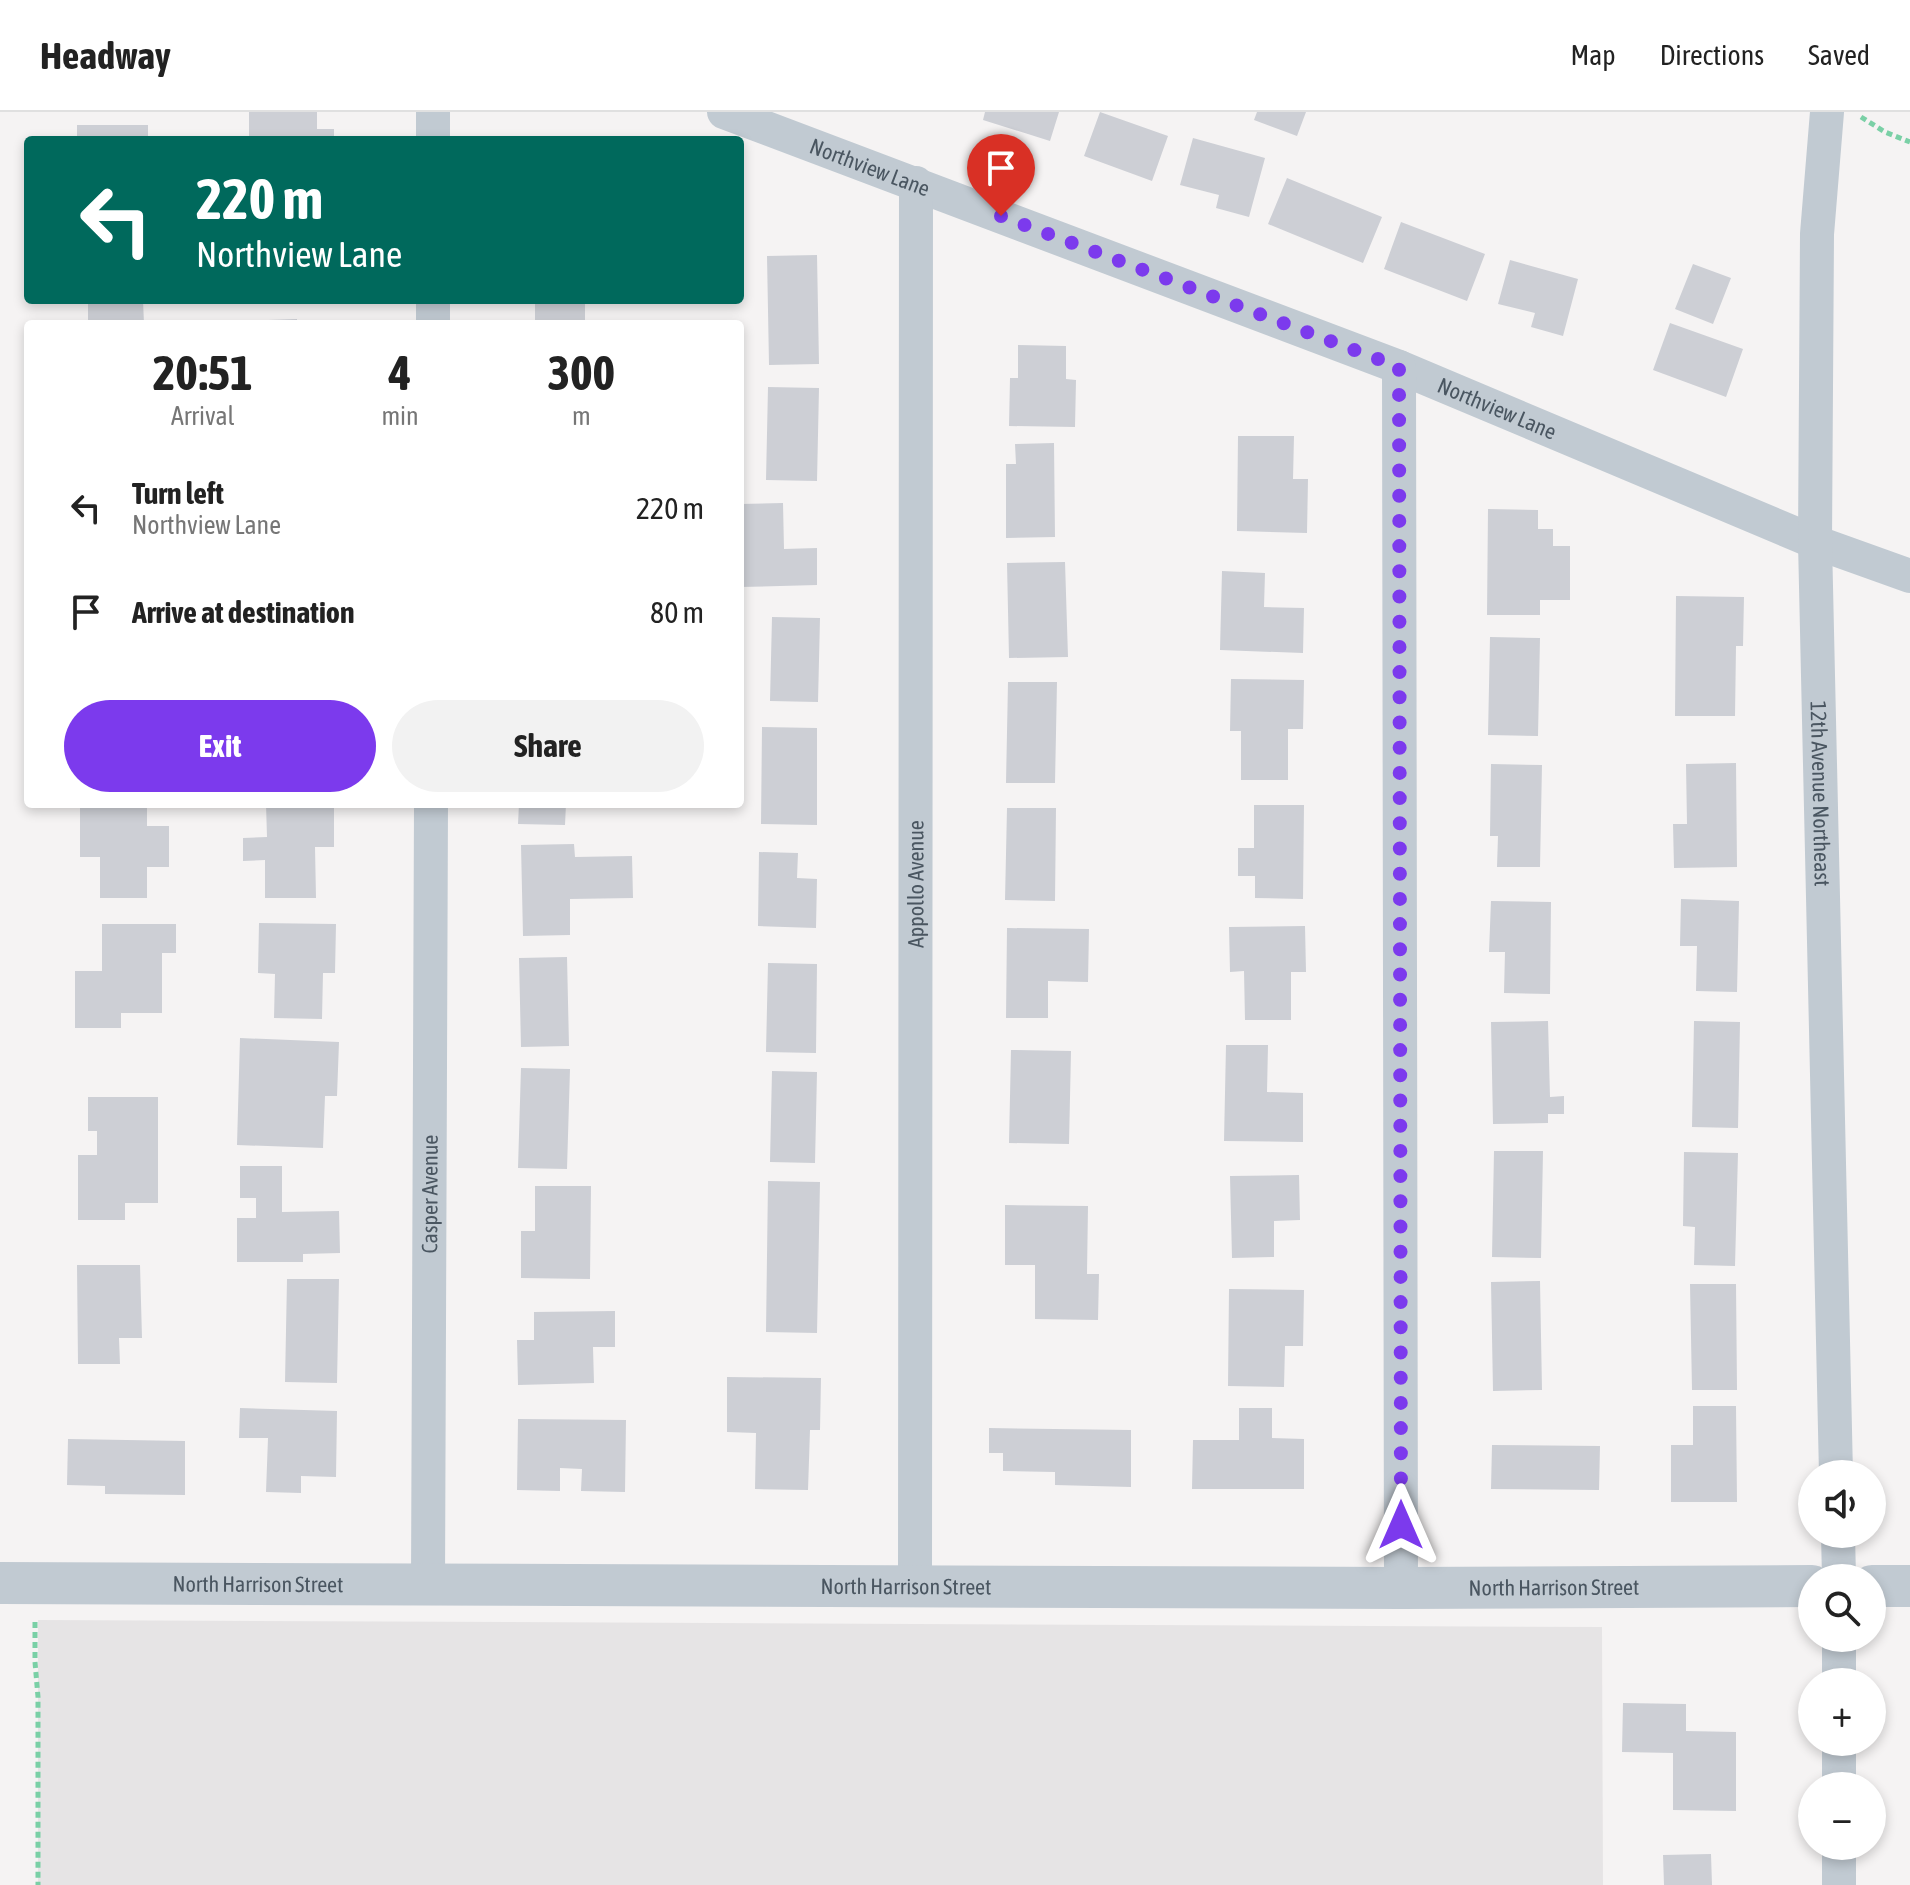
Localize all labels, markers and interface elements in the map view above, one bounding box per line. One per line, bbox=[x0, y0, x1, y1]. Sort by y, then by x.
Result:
text: Headway bbox=[40, 34, 171, 77]
text: Map bbox=[1571, 39, 1616, 71]
text: Directions bbox=[1660, 39, 1764, 71]
text: Saved bbox=[1808, 39, 1870, 71]
street label: Northview Lane bbox=[806, 133, 934, 202]
pin bbox=[967, 134, 1035, 216]
icon: arrive bbox=[979, 146, 1023, 190]
text: 220 m bbox=[196, 167, 323, 231]
icon: left bbox=[64, 168, 168, 272]
text: Northview Lane bbox=[196, 233, 402, 275]
text: 20:51 bbox=[153, 345, 253, 400]
text: 4 bbox=[389, 345, 411, 400]
text: 300 bbox=[548, 345, 615, 400]
street label: Northview Lane bbox=[1434, 372, 1560, 445]
text: Arrival bbox=[171, 401, 234, 431]
text: min bbox=[381, 401, 419, 431]
text: m bbox=[572, 401, 591, 431]
text: Turn left bbox=[132, 476, 224, 510]
icon: left bbox=[64, 486, 108, 530]
text: 220 m bbox=[636, 491, 704, 525]
text: Northview Lane bbox=[132, 510, 281, 540]
icon: arrive bbox=[64, 590, 108, 634]
text: Arrive at destination bbox=[132, 595, 354, 629]
text: 80 m bbox=[650, 595, 704, 629]
button: Exit bbox=[64, 700, 376, 792]
button: Share bbox=[392, 700, 704, 792]
street label: 12th Avenue Northeast bbox=[1806, 700, 1836, 887]
street label: Appollo Avenue bbox=[902, 820, 929, 948]
street label: Casper Avenue bbox=[416, 1135, 443, 1253]
map controls bbox=[1798, 1460, 1886, 1860]
button: sound bbox=[1798, 1460, 1886, 1548]
position arrow bbox=[1359, 1483, 1443, 1567]
button: search bbox=[1798, 1564, 1886, 1652]
street label: North Harrison Street bbox=[173, 1571, 343, 1597]
street label: North Harrison Street bbox=[821, 1573, 991, 1600]
street label: North Harrison Street bbox=[1468, 1574, 1639, 1601]
button: + bbox=[1798, 1668, 1886, 1756]
button: − bbox=[1798, 1772, 1886, 1860]

